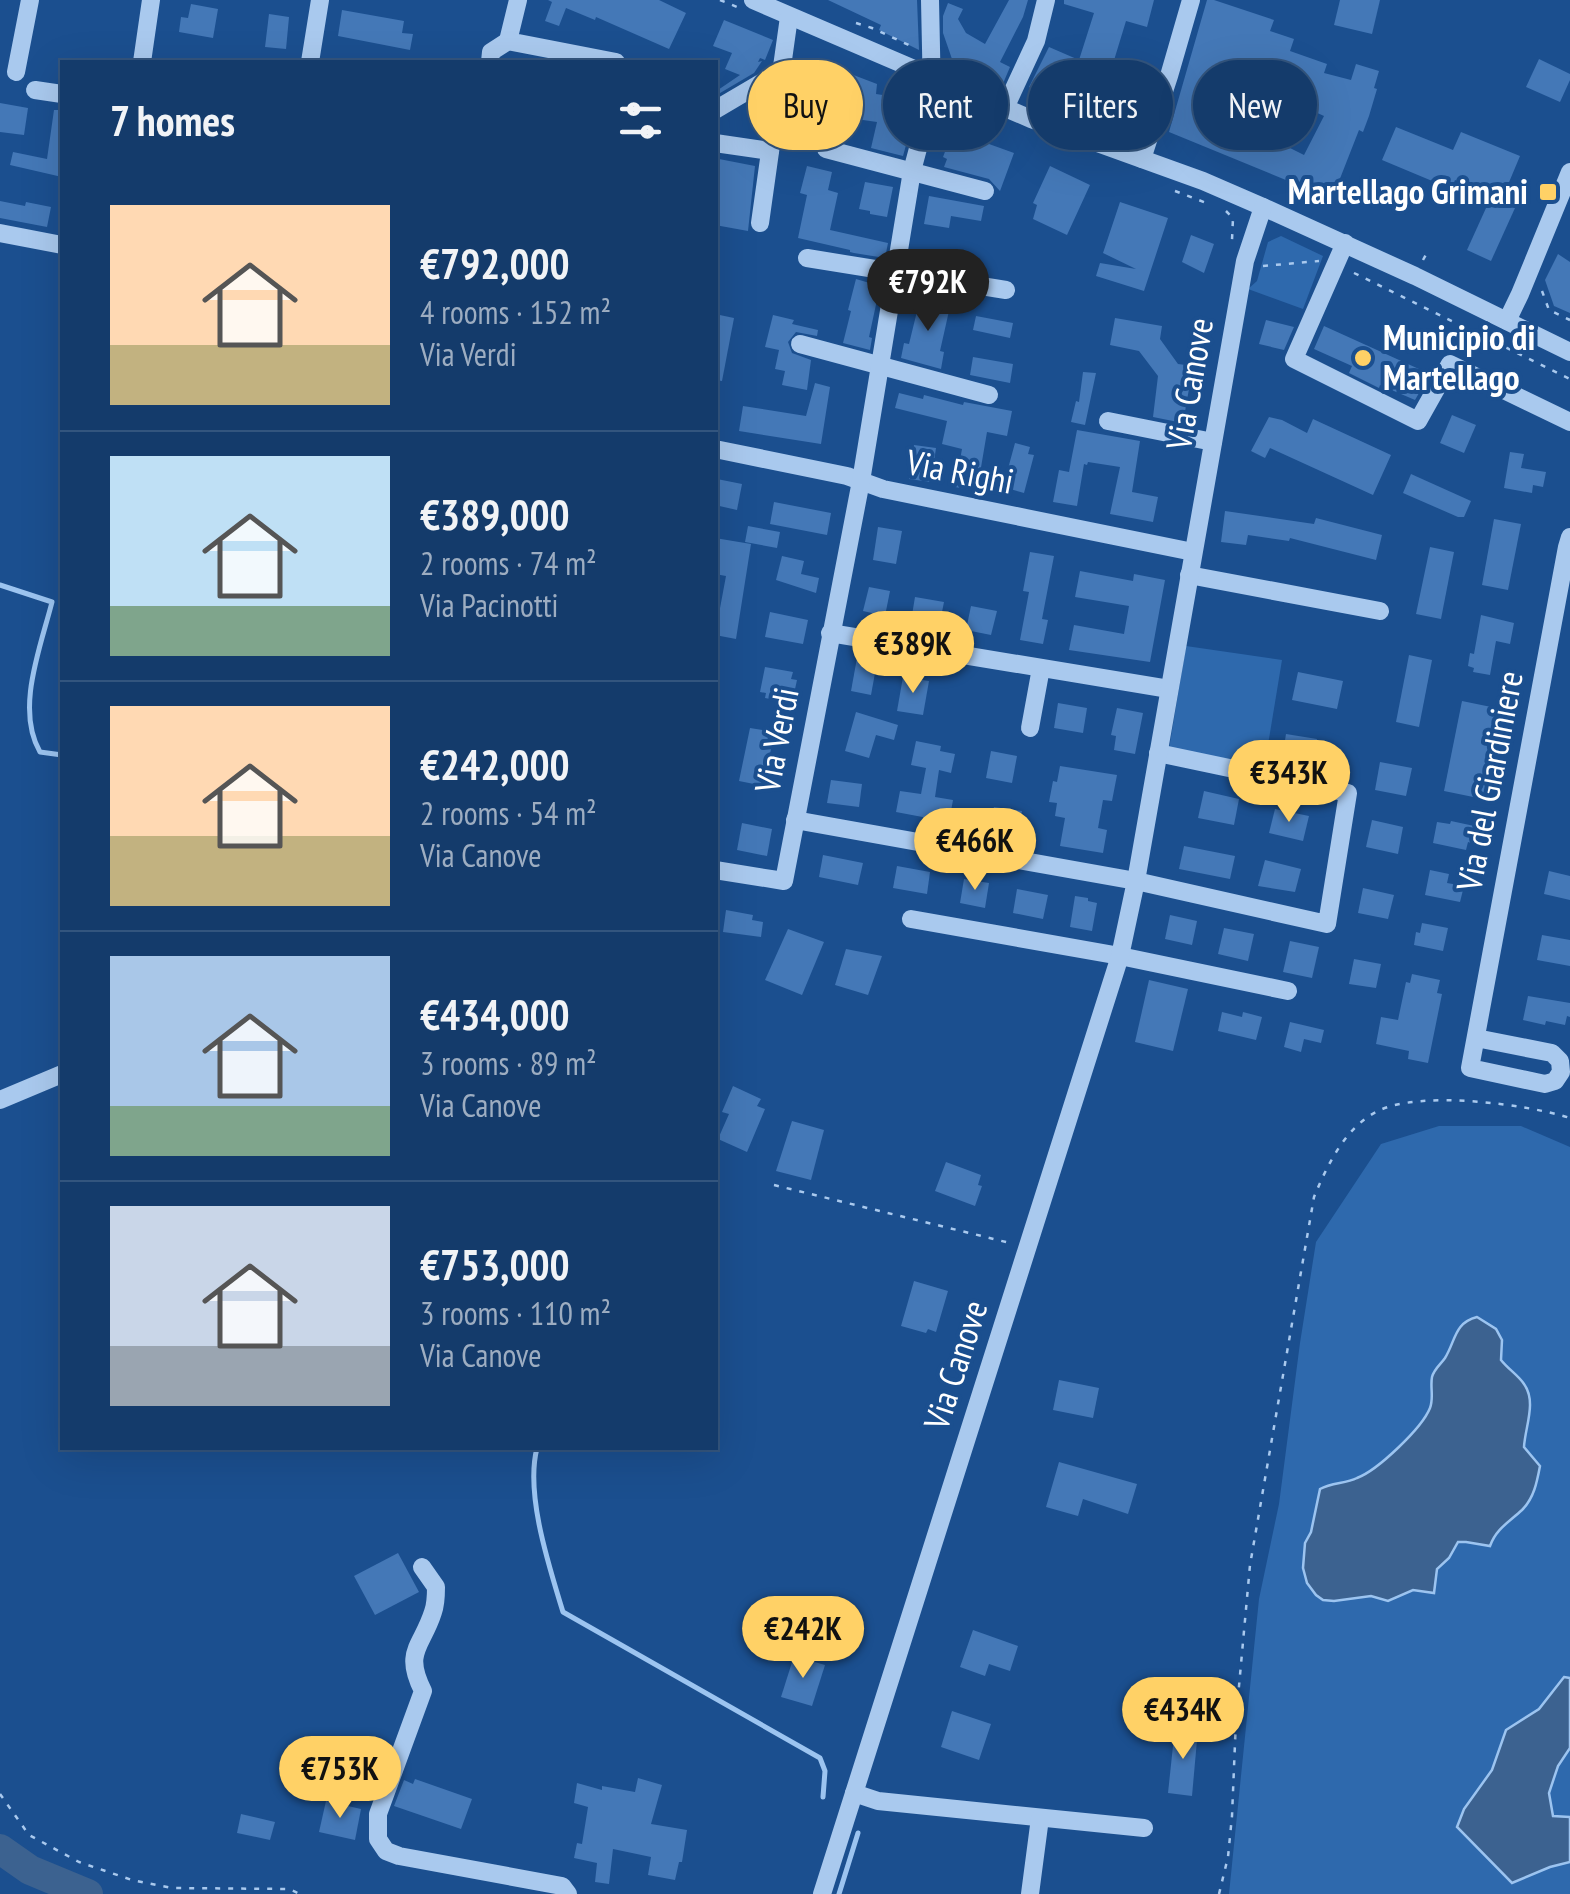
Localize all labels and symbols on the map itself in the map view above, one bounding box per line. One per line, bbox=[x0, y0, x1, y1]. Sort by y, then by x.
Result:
place label: Martellago Grimani bbox=[1288, 168, 1528, 214]
marker: Martellago Grimani bbox=[1537, 181, 1559, 203]
pin: €792K bbox=[858, 249, 998, 334]
street label: Via Canove bbox=[1155, 314, 1223, 454]
place label: Municipio di Martellago bbox=[1383, 314, 1535, 400]
marker: Municipio di Martellago bbox=[1352, 347, 1374, 369]
street label: Via Righi bbox=[902, 438, 1017, 504]
pin: €389K bbox=[843, 611, 983, 696]
street label: Via del Giardiniere bbox=[1445, 667, 1533, 896]
street label: Via Verdi bbox=[743, 684, 809, 797]
pin: €343K bbox=[1219, 740, 1359, 825]
pin: €466K bbox=[905, 808, 1045, 893]
street label: Via Canove bbox=[912, 1294, 997, 1436]
pin: €242K bbox=[733, 1596, 873, 1681]
pin: €434K bbox=[1113, 1677, 1253, 1762]
pin: €753K bbox=[270, 1736, 410, 1821]

